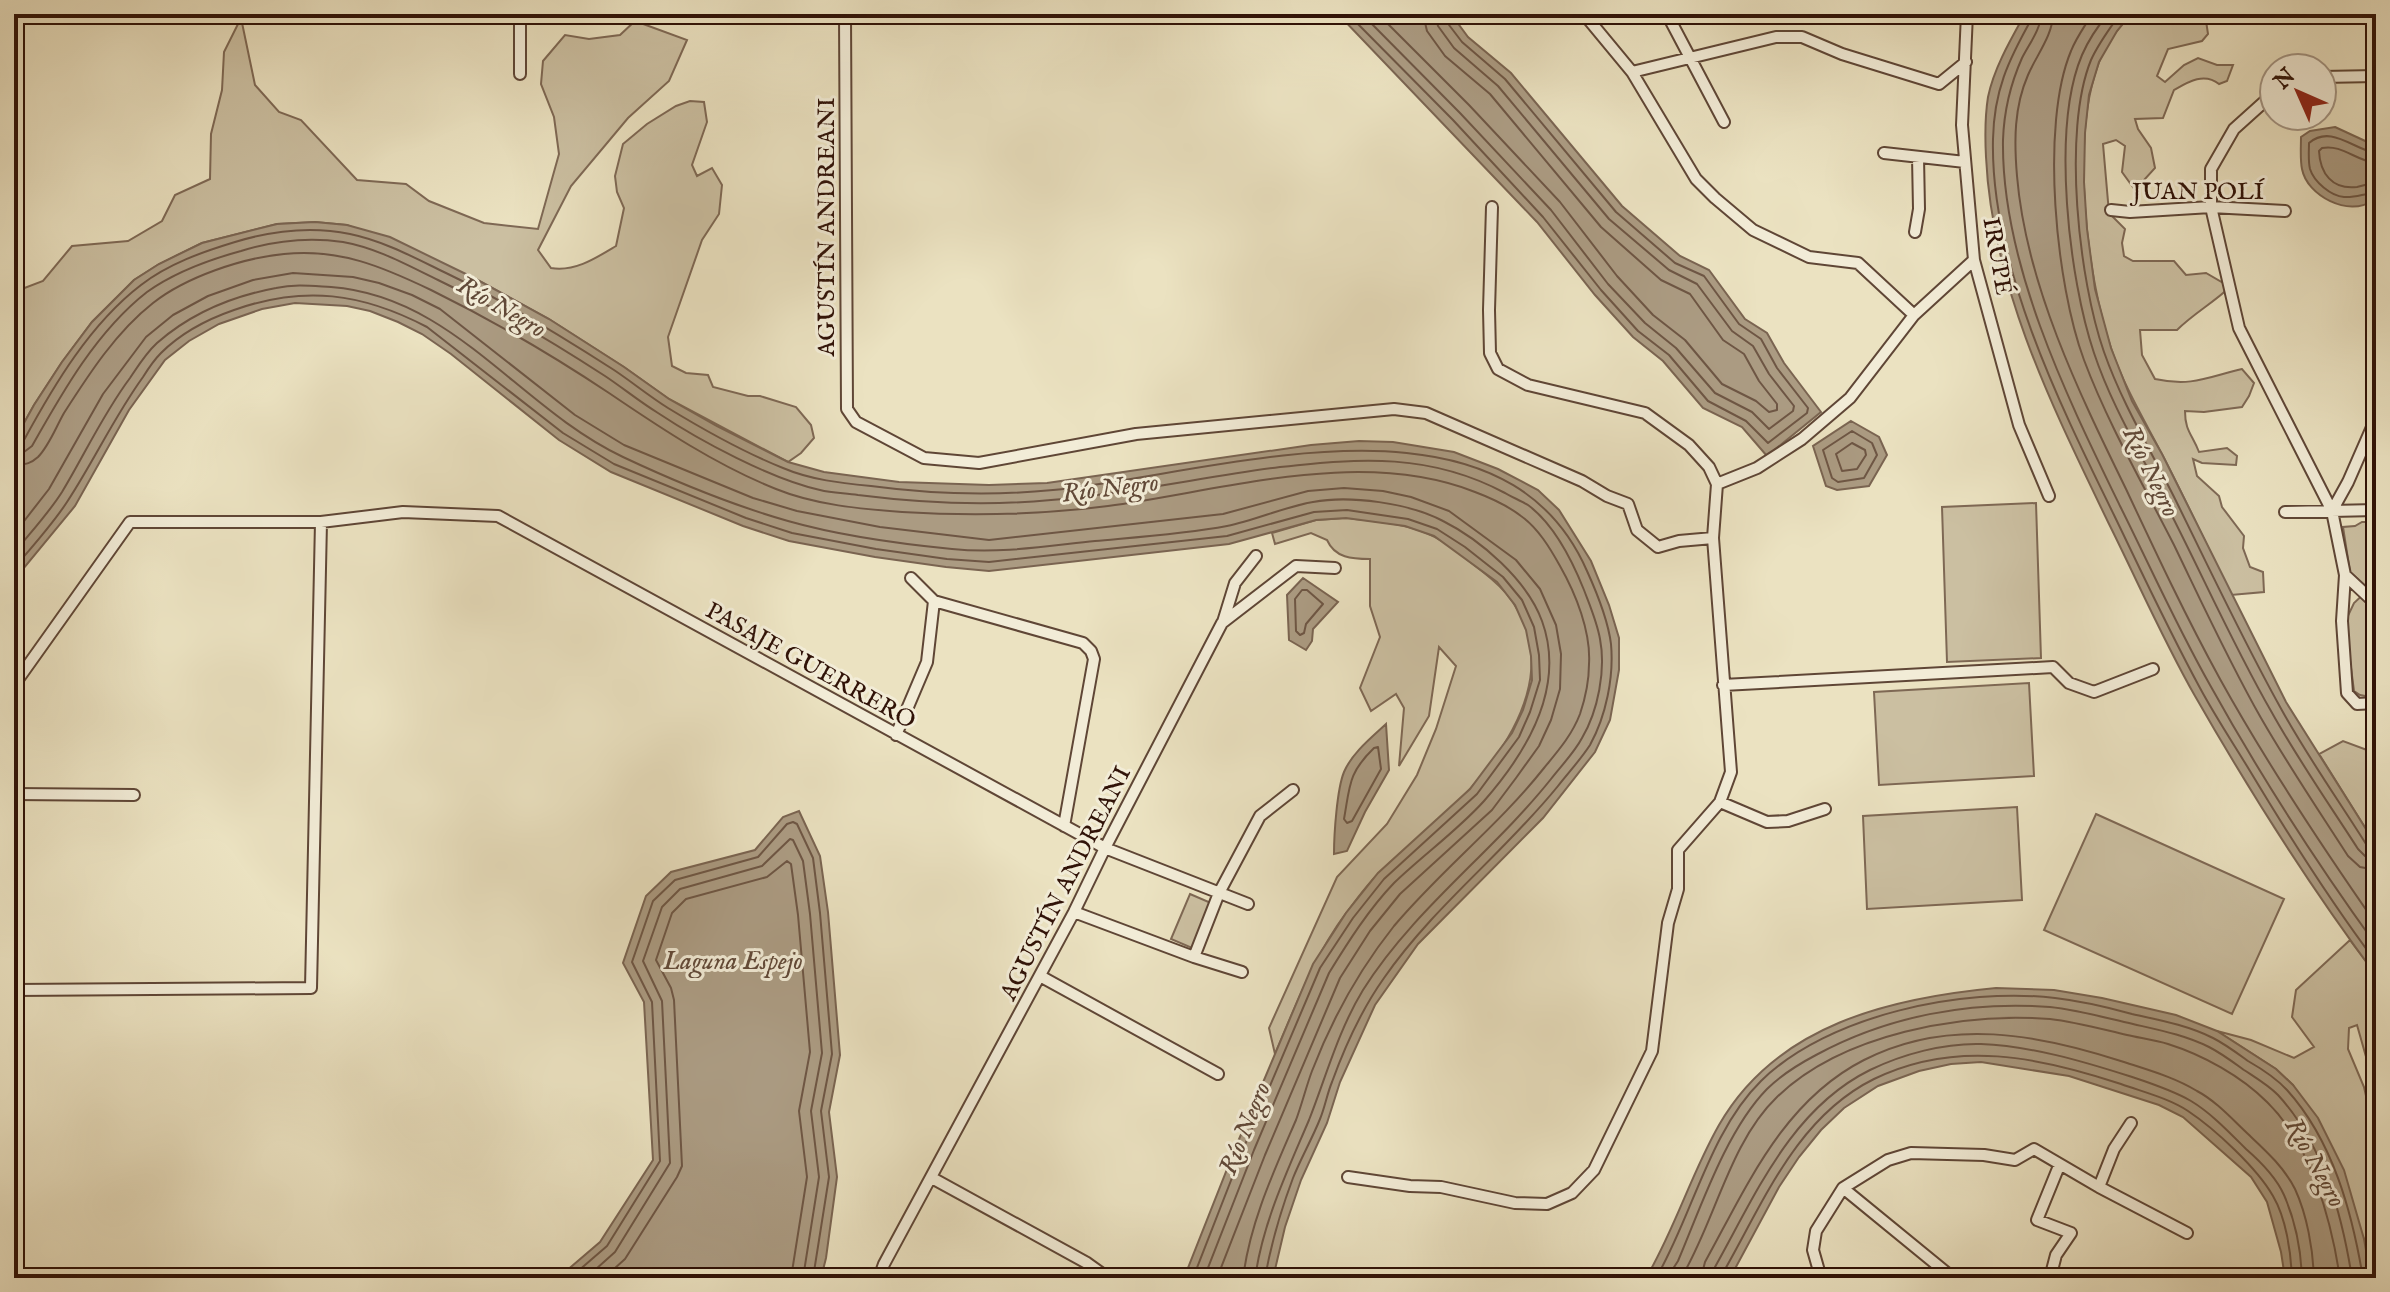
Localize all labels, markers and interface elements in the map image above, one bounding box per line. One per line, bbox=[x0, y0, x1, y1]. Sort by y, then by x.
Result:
north arrow bbox=[2258, 52, 2338, 132]
text: N bbox=[2268, 63, 2302, 97]
street label: AGUSTÍN ANDREANI bbox=[812, 97, 843, 358]
street label: JUAN POLÍ bbox=[2129, 177, 2265, 208]
street label: IRUPÉ bbox=[1974, 215, 2019, 298]
water label: Río Negro bbox=[450, 269, 552, 347]
water label: Río Negro bbox=[2114, 421, 2187, 523]
water label: Río Negro bbox=[1060, 466, 1161, 512]
street label: PASAJE GUERRERO bbox=[700, 596, 921, 737]
street label: AGUSTÍN ANDREANI bbox=[993, 761, 1139, 1007]
water label: Laguna Espejo bbox=[662, 945, 803, 979]
water label: Río Negro bbox=[1212, 1077, 1280, 1180]
water label: Río Negro bbox=[2276, 1112, 2353, 1214]

